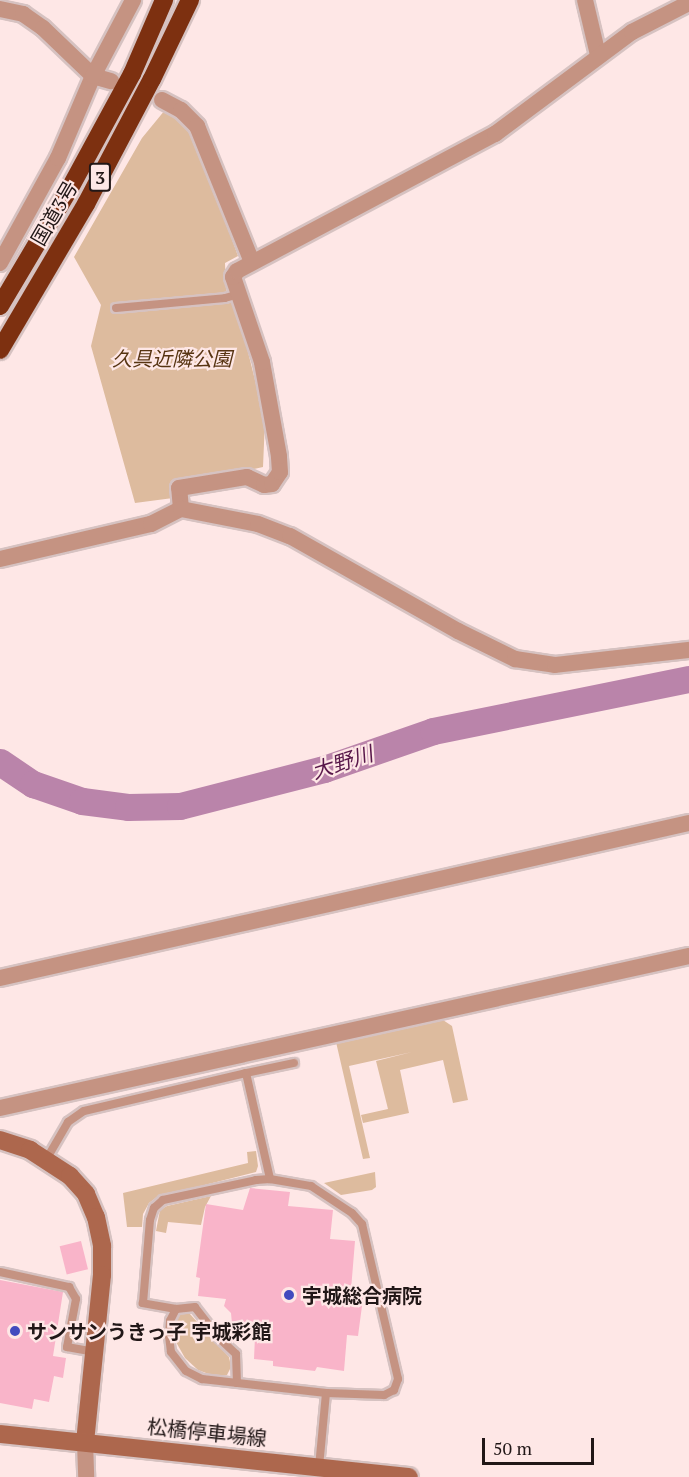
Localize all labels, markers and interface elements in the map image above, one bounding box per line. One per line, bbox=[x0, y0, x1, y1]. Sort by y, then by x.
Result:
road number: 3 bbox=[88, 162, 112, 192]
street label: 国道3号 bbox=[26, 176, 82, 250]
park label: 久具近隣公園 bbox=[112, 346, 232, 370]
water label: 大野川 bbox=[308, 740, 376, 784]
place label: 宇城総合病院 bbox=[302, 1283, 422, 1307]
marker: 宇城総合病院 bbox=[280, 1286, 298, 1304]
place label: サンサンうきっ子 宇城彩館 bbox=[27, 1319, 272, 1343]
marker: サンサンうきっ子 宇城彩館 bbox=[8, 1324, 22, 1338]
street label: 松橋停車場線 bbox=[146, 1414, 268, 1450]
scale bar bbox=[485, 1426, 598, 1464]
text: 50 m bbox=[493, 1436, 532, 1460]

